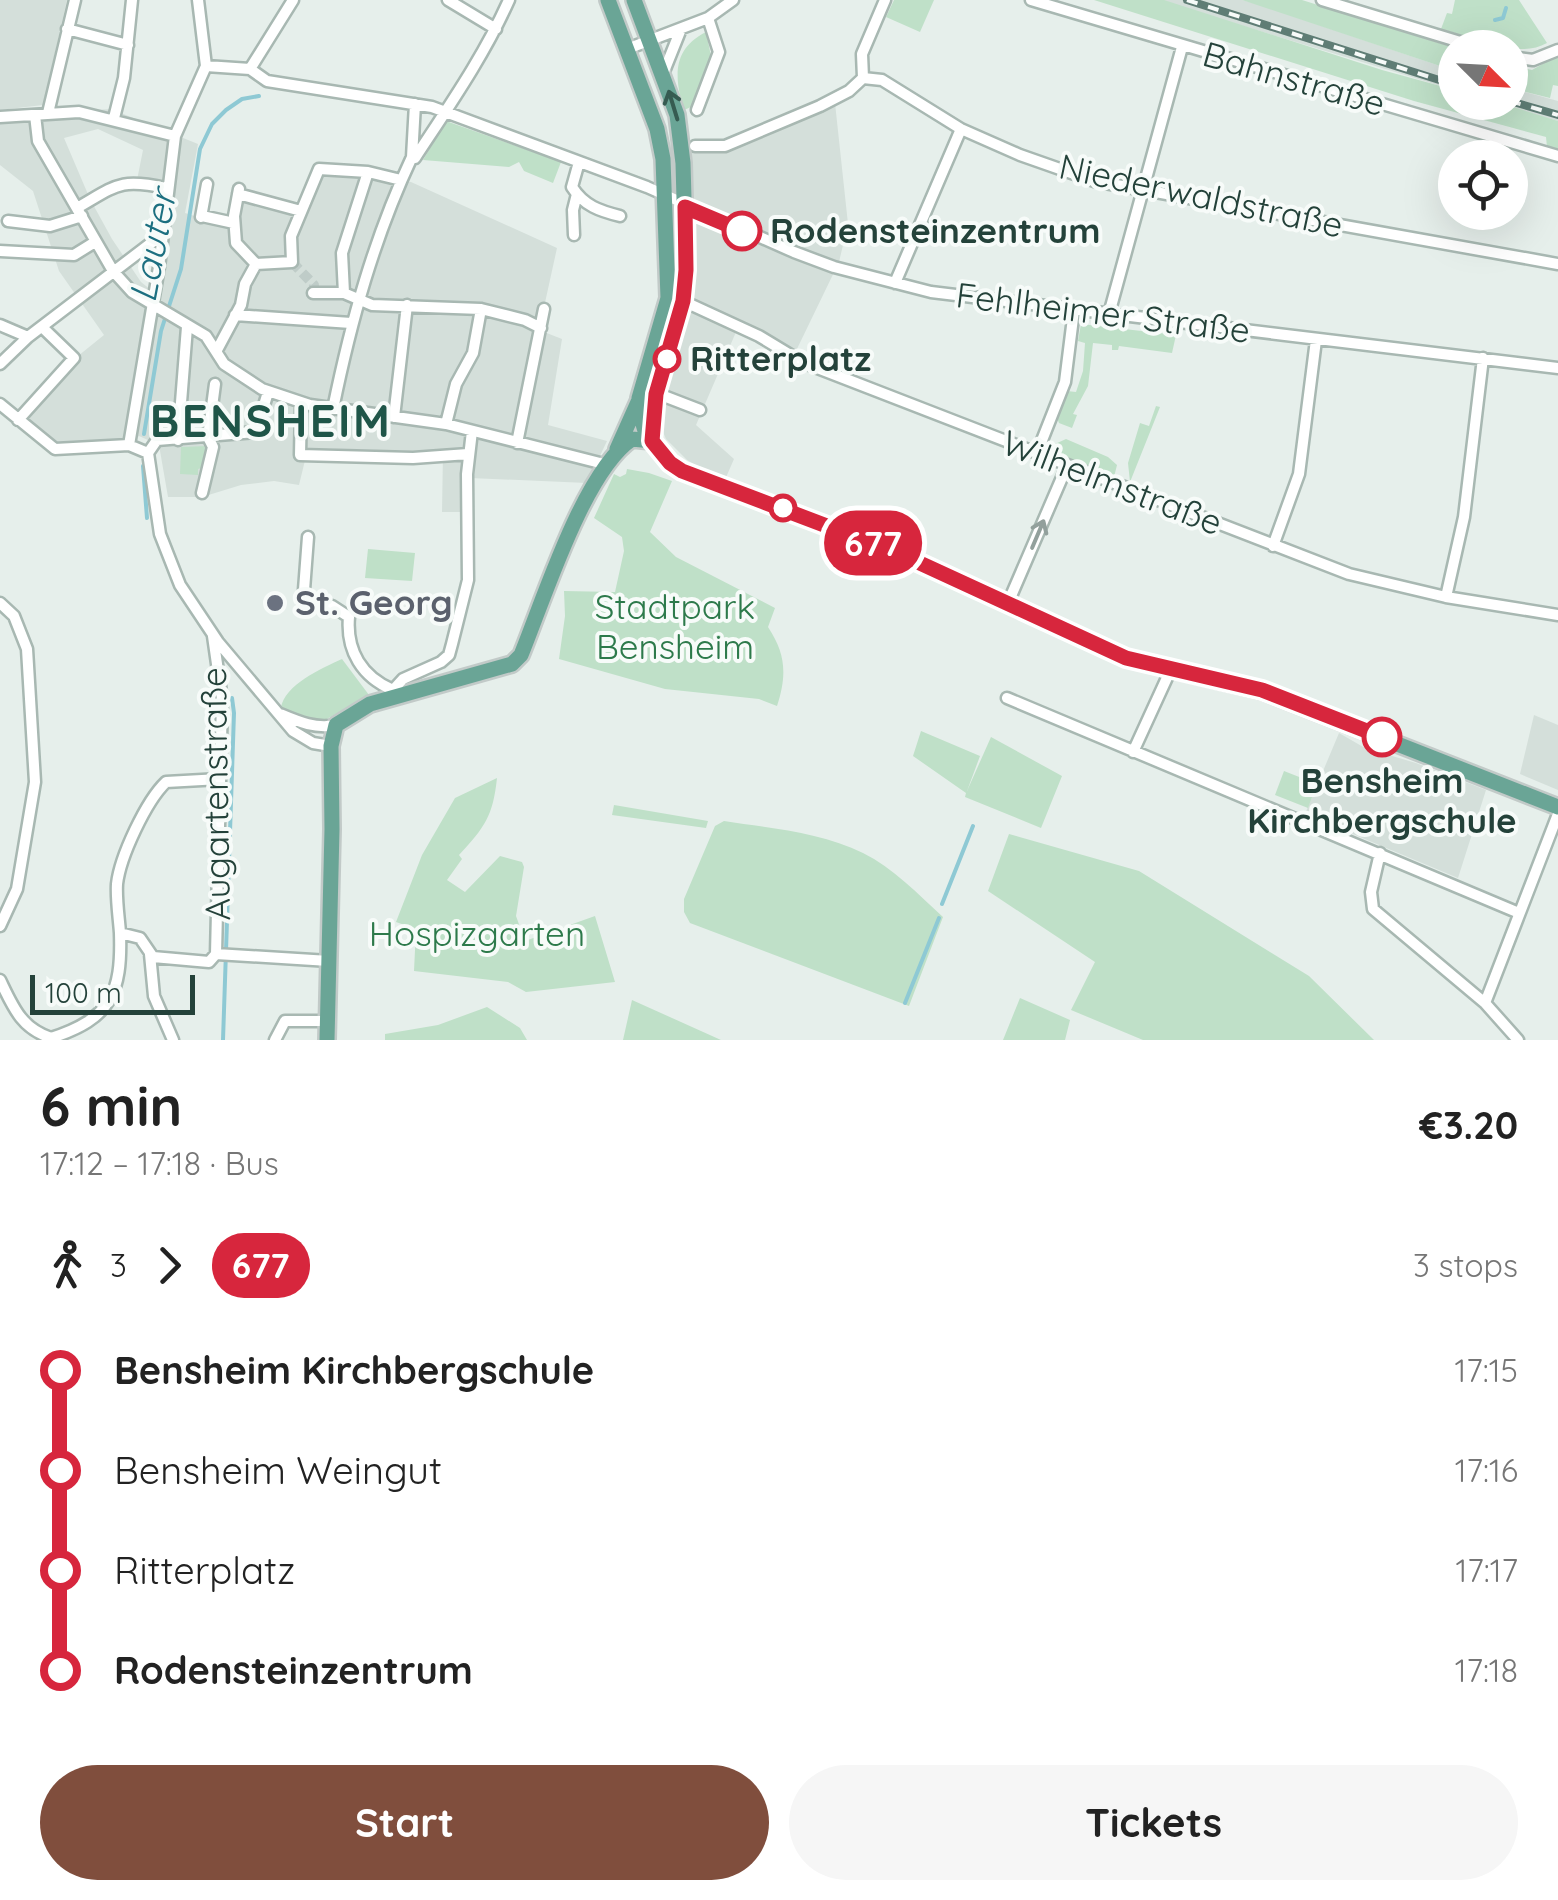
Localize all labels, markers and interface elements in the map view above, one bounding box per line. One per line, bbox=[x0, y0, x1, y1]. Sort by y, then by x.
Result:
north arrow bbox=[1438, 30, 1528, 120]
map controls bbox=[1438, 30, 1528, 230]
street label: Bahnstraße bbox=[1198, 31, 1391, 125]
one-way arrow bbox=[663, 90, 681, 122]
button: locate bbox=[1438, 140, 1528, 230]
street label: Niederwaldstraße bbox=[1055, 143, 1347, 247]
water label: Lauter bbox=[118, 181, 187, 306]
place label: Rodensteinzentrum bbox=[770, 208, 1100, 252]
marker: Rodensteinzentrum bbox=[723, 212, 761, 250]
street label: Fehlheimer Straße bbox=[954, 272, 1253, 352]
place label: Ritterplatz bbox=[690, 336, 871, 380]
marker: Ritterplatz bbox=[654, 346, 680, 372]
district label: BENSHEIM bbox=[150, 392, 392, 448]
street label: Wilhelmstraße bbox=[996, 420, 1229, 544]
unlabelled marker bbox=[770, 495, 796, 521]
line badge: 677 bbox=[816, 510, 930, 576]
one-way arrow bbox=[1030, 519, 1048, 550]
text: 677 bbox=[844, 521, 902, 565]
place label: St. Georg bbox=[295, 580, 453, 624]
park label: Stadtpark Bensheim bbox=[595, 584, 755, 668]
marker: St. Georg bbox=[264, 592, 286, 614]
street label: Augartenstraße bbox=[191, 667, 239, 921]
marker: Bensheim Kirchbergschule bbox=[1363, 718, 1401, 756]
place label: Bensheim Kirchbergschule bbox=[1247, 758, 1517, 842]
park label: Hospizgarten bbox=[369, 911, 585, 955]
scale bar bbox=[30, 970, 195, 1014]
text: 100 m bbox=[45, 975, 122, 1010]
text: 6 min bbox=[40, 1071, 182, 1140]
text: €3.20 bbox=[1419, 1101, 1518, 1149]
text: 17:12 – 17:18 · Bus bbox=[40, 1143, 279, 1183]
icon: walk bbox=[40, 1238, 95, 1293]
icon: forward bbox=[142, 1238, 197, 1293]
text: 677 bbox=[232, 1243, 290, 1287]
text: 3 bbox=[110, 1245, 127, 1285]
text: 3 stops bbox=[1413, 1245, 1518, 1285]
text: Bensheim Kirchbergschule bbox=[114, 1346, 594, 1394]
text: 17:15 bbox=[1454, 1350, 1518, 1390]
text: Bensheim Weingut bbox=[114, 1446, 442, 1494]
text: 17:16 bbox=[1455, 1450, 1518, 1490]
text: Ritterplatz bbox=[114, 1546, 295, 1594]
text: 17:17 bbox=[1456, 1550, 1518, 1590]
text: Rodensteinzentrum bbox=[114, 1646, 473, 1694]
text: 17:18 bbox=[1455, 1650, 1518, 1690]
button: Start bbox=[40, 1765, 769, 1880]
button: Tickets bbox=[789, 1765, 1518, 1880]

